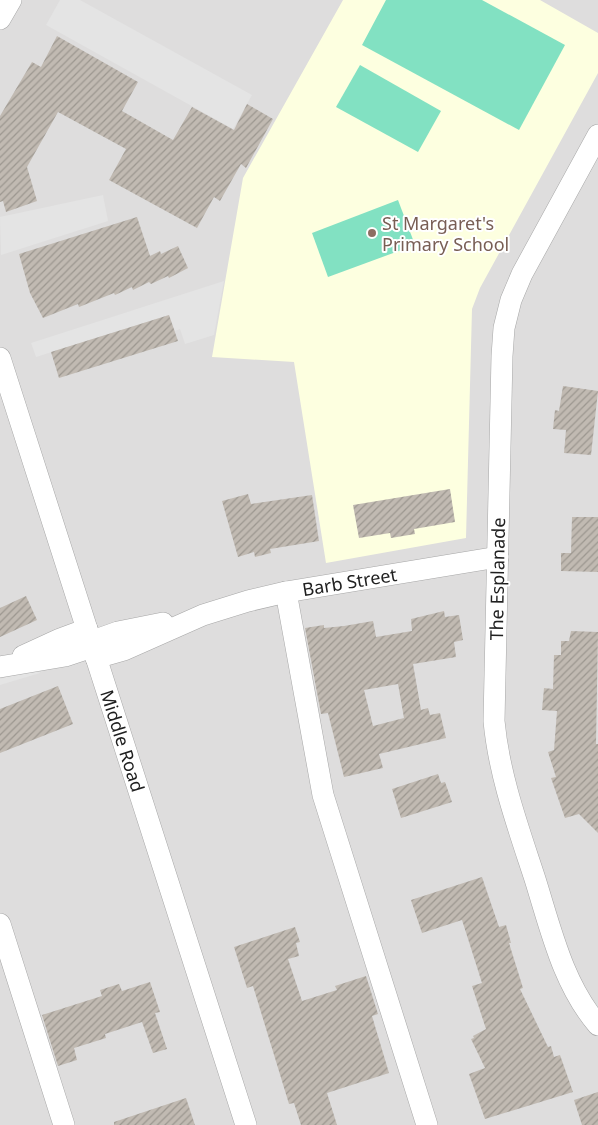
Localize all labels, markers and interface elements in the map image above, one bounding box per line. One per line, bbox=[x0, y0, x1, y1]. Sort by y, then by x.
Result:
place label: St Margaret's Primary School bbox=[382, 211, 509, 256]
marker: St Margaret's Primary School bbox=[366, 227, 378, 239]
street label: The Esplanade bbox=[484, 517, 510, 641]
street label: Barb Street bbox=[300, 562, 399, 601]
street label: Middle Road bbox=[95, 687, 150, 795]

